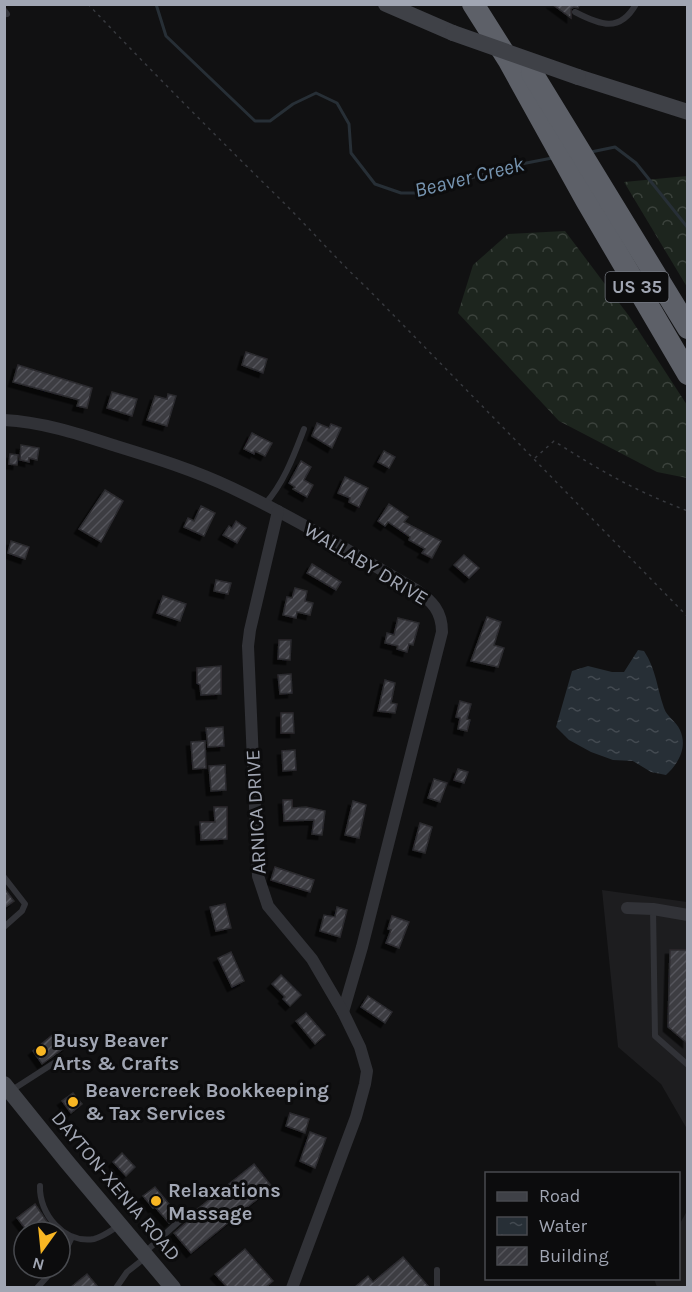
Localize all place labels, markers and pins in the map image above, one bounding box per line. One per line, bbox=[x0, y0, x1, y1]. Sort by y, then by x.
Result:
place label: Busy Beaver Arts & Crafts bbox=[53, 1029, 179, 1075]
marker: Busy Beaver Arts & Crafts bbox=[34, 1044, 48, 1058]
place label: Beavercreek Bookkeeping & Tax Services bbox=[85, 1079, 329, 1125]
marker: Beavercreek Bookkeeping & Tax Services bbox=[66, 1095, 80, 1109]
place label: Relaxations Massage bbox=[168, 1179, 281, 1225]
marker: Relaxations Massage bbox=[149, 1194, 163, 1208]

